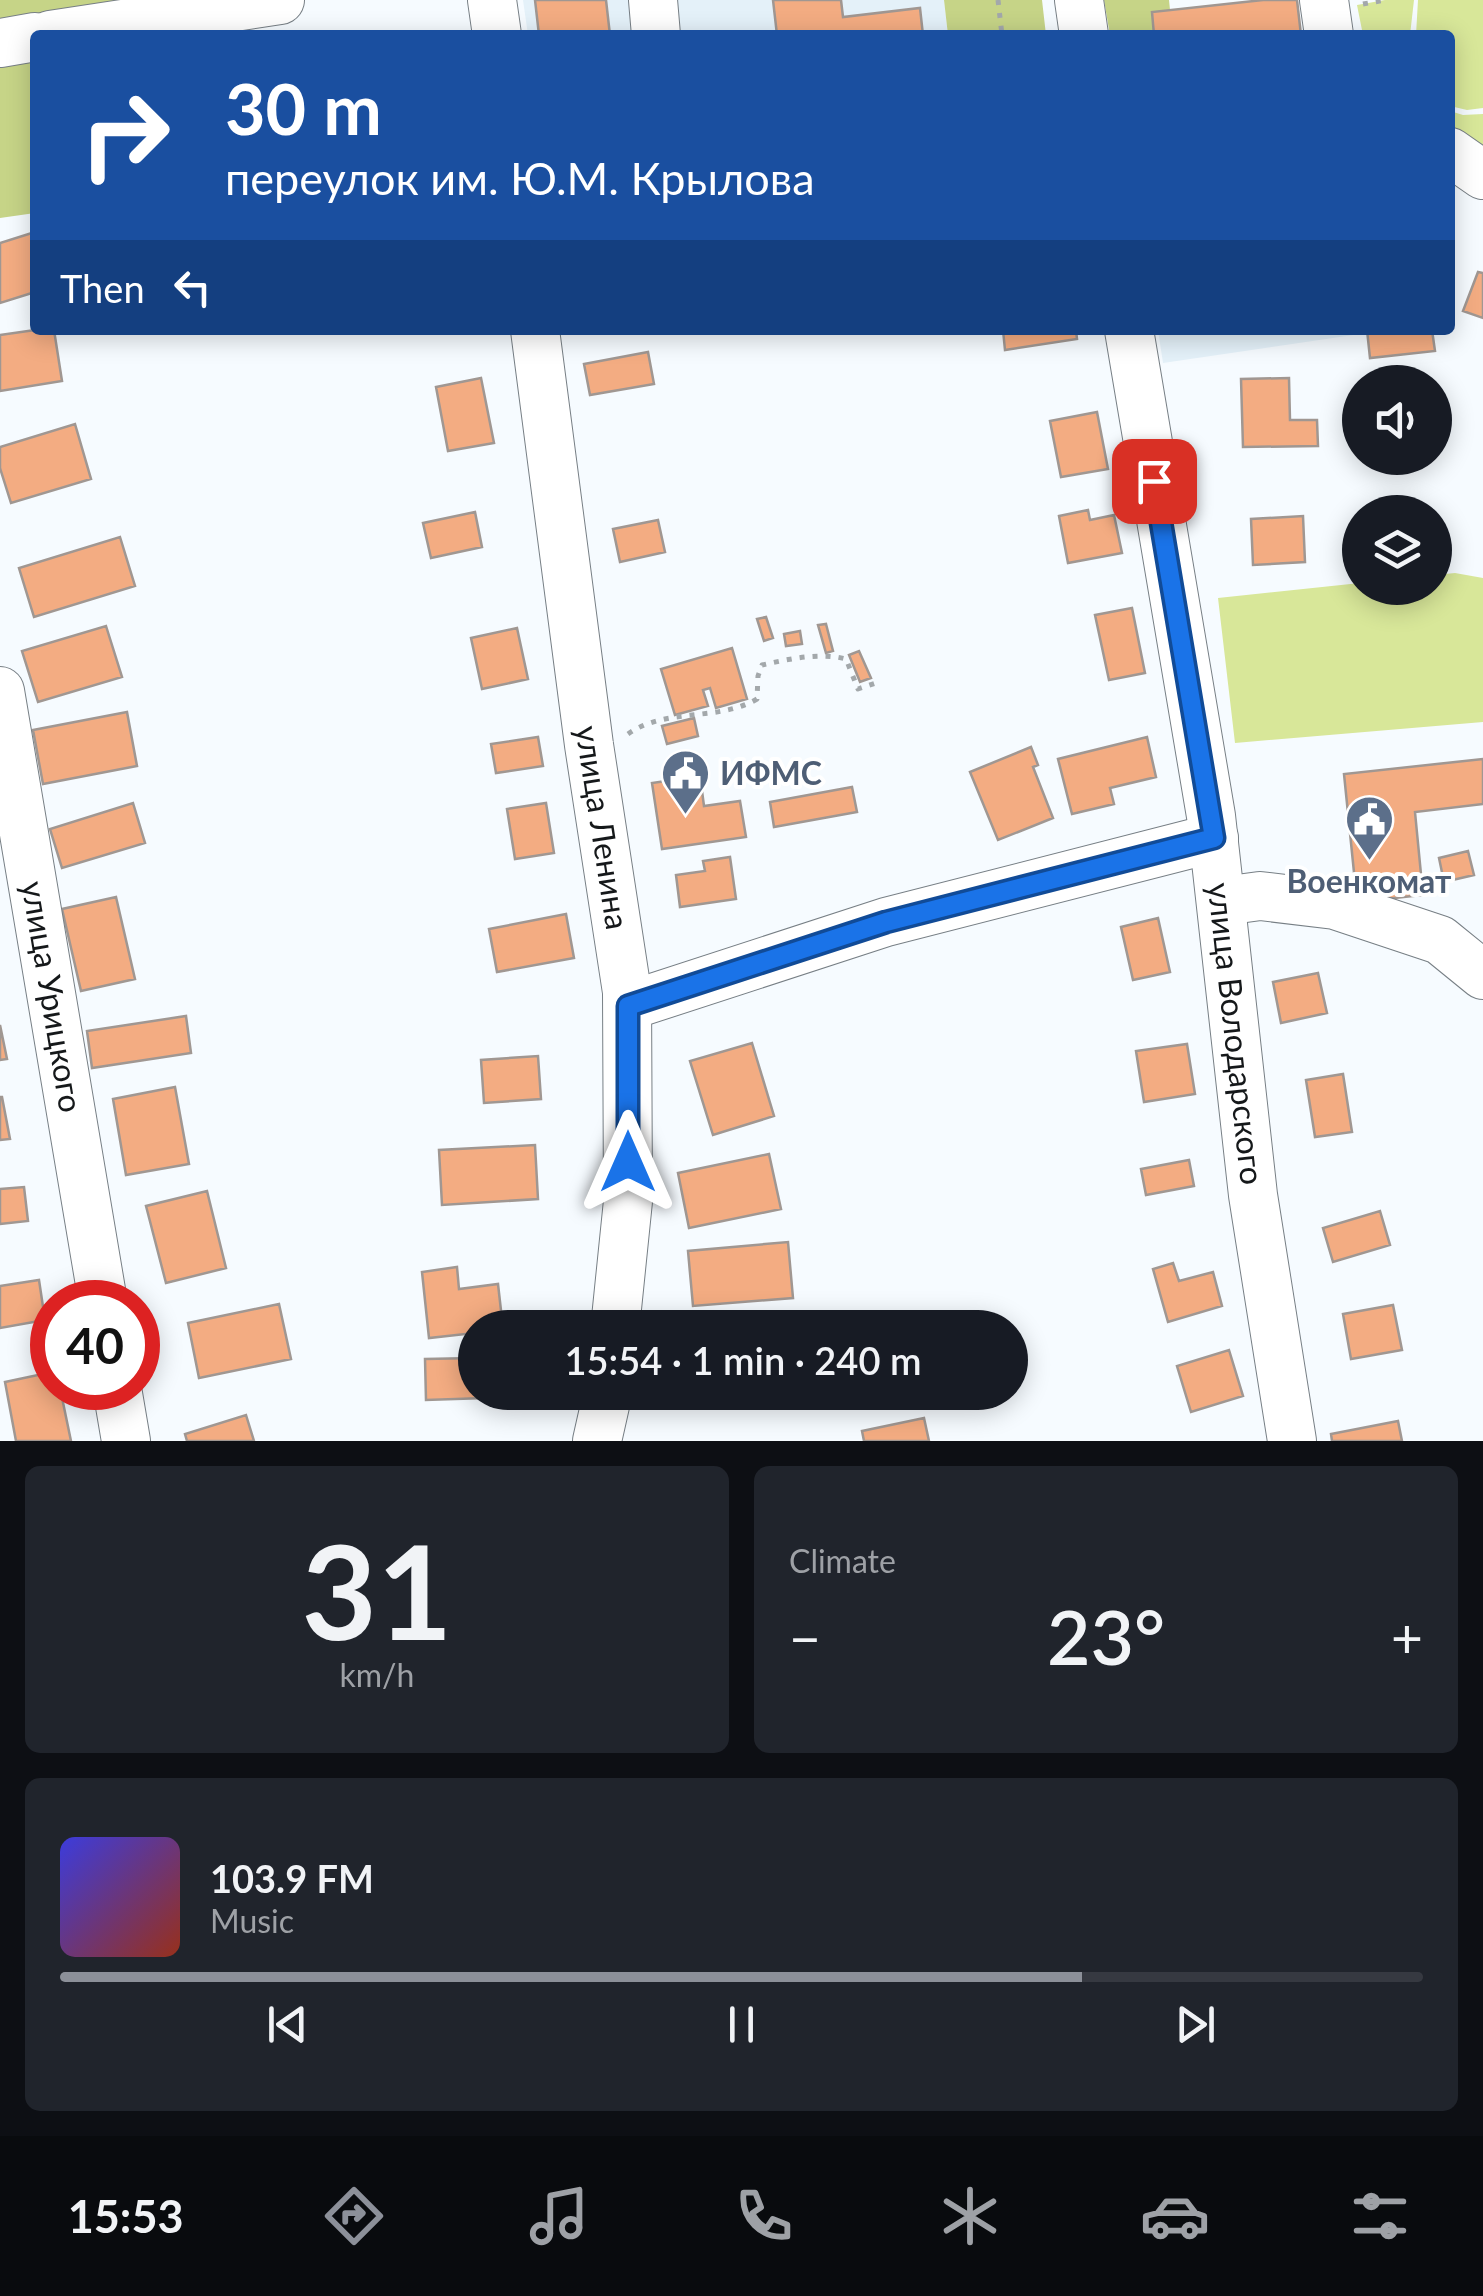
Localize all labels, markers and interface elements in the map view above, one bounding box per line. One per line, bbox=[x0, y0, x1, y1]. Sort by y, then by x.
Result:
text: 30 m bbox=[225, 66, 382, 150]
icon: right bbox=[60, 70, 190, 200]
text: переулок им. Ю.М. Крылова bbox=[225, 151, 815, 205]
icon: left bbox=[165, 260, 220, 315]
text: Then bbox=[60, 265, 145, 311]
map controls bbox=[1342, 365, 1452, 605]
button: sound bbox=[1342, 365, 1452, 475]
pin bbox=[1112, 439, 1197, 524]
icon: arrive bbox=[1127, 454, 1182, 509]
button: layers bbox=[1342, 495, 1452, 605]
street label: улица Ленина bbox=[569, 723, 638, 932]
public building icon: ИФМС bbox=[659, 748, 711, 816]
place label: ИФМС bbox=[720, 753, 822, 792]
public building icon: Военкомат bbox=[1343, 794, 1395, 862]
place label: Военкомат bbox=[1287, 861, 1452, 900]
street label: улица Урицкого bbox=[14, 878, 92, 1115]
street label: улица Володарского bbox=[1201, 881, 1273, 1187]
position arrow bbox=[576, 1110, 680, 1214]
speed limit sign: 40 bbox=[30, 1280, 160, 1410]
text: 15:54 · 1 min · 240 m bbox=[565, 1337, 921, 1383]
text: 31 bbox=[302, 1512, 452, 1668]
text: Climate bbox=[789, 1541, 896, 1580]
text: 23° bbox=[1047, 1591, 1165, 1681]
text: − bbox=[789, 1604, 821, 1670]
text: + bbox=[1391, 1604, 1423, 1670]
text: km/h bbox=[340, 1655, 414, 1694]
text: 103.9 FM bbox=[210, 1855, 374, 1901]
text: Music bbox=[210, 1901, 294, 1940]
icon: previous bbox=[260, 1997, 315, 2052]
icon: pause bbox=[714, 1997, 769, 2052]
icon: next bbox=[1168, 1997, 1223, 2052]
icon: directions bbox=[319, 2181, 389, 2251]
icon: music bbox=[524, 2181, 594, 2251]
icon: phone bbox=[729, 2181, 799, 2251]
icon: climate bbox=[935, 2181, 1005, 2251]
icon: car bbox=[1140, 2181, 1210, 2251]
icon: filters bbox=[1345, 2181, 1415, 2251]
text: 15:53 bbox=[68, 2189, 184, 2243]

